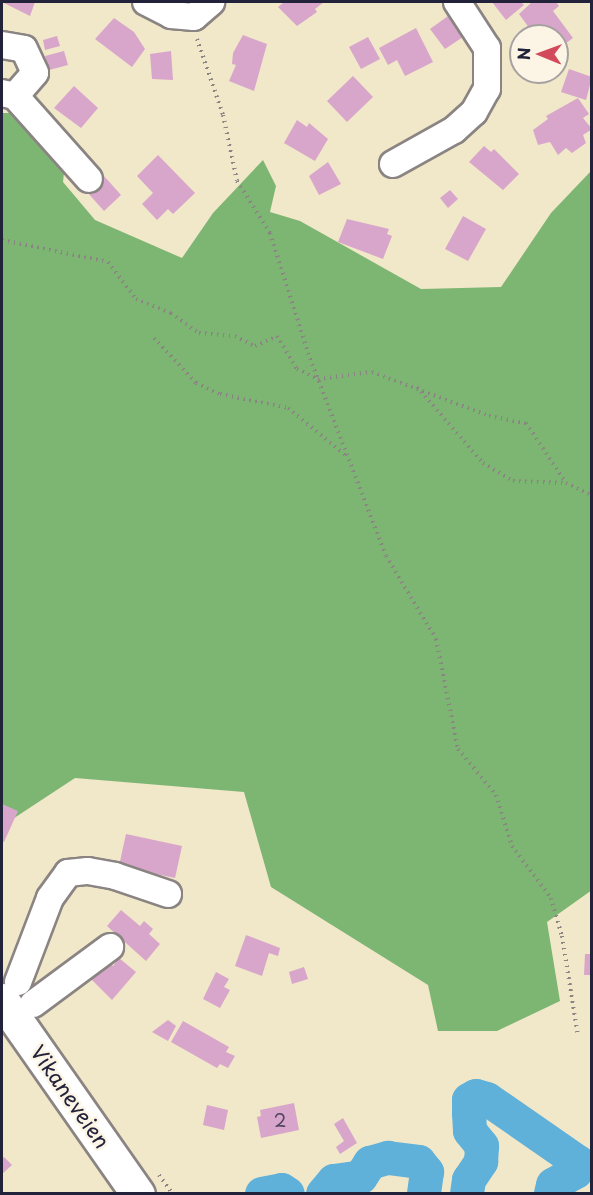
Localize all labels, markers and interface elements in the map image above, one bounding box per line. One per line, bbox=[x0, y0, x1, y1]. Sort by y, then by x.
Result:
north arrow bbox=[509, 24, 569, 84]
text: N bbox=[511, 47, 535, 60]
street label: Vikaneveien bbox=[26, 1040, 116, 1152]
house number: 2 bbox=[274, 1109, 286, 1131]

